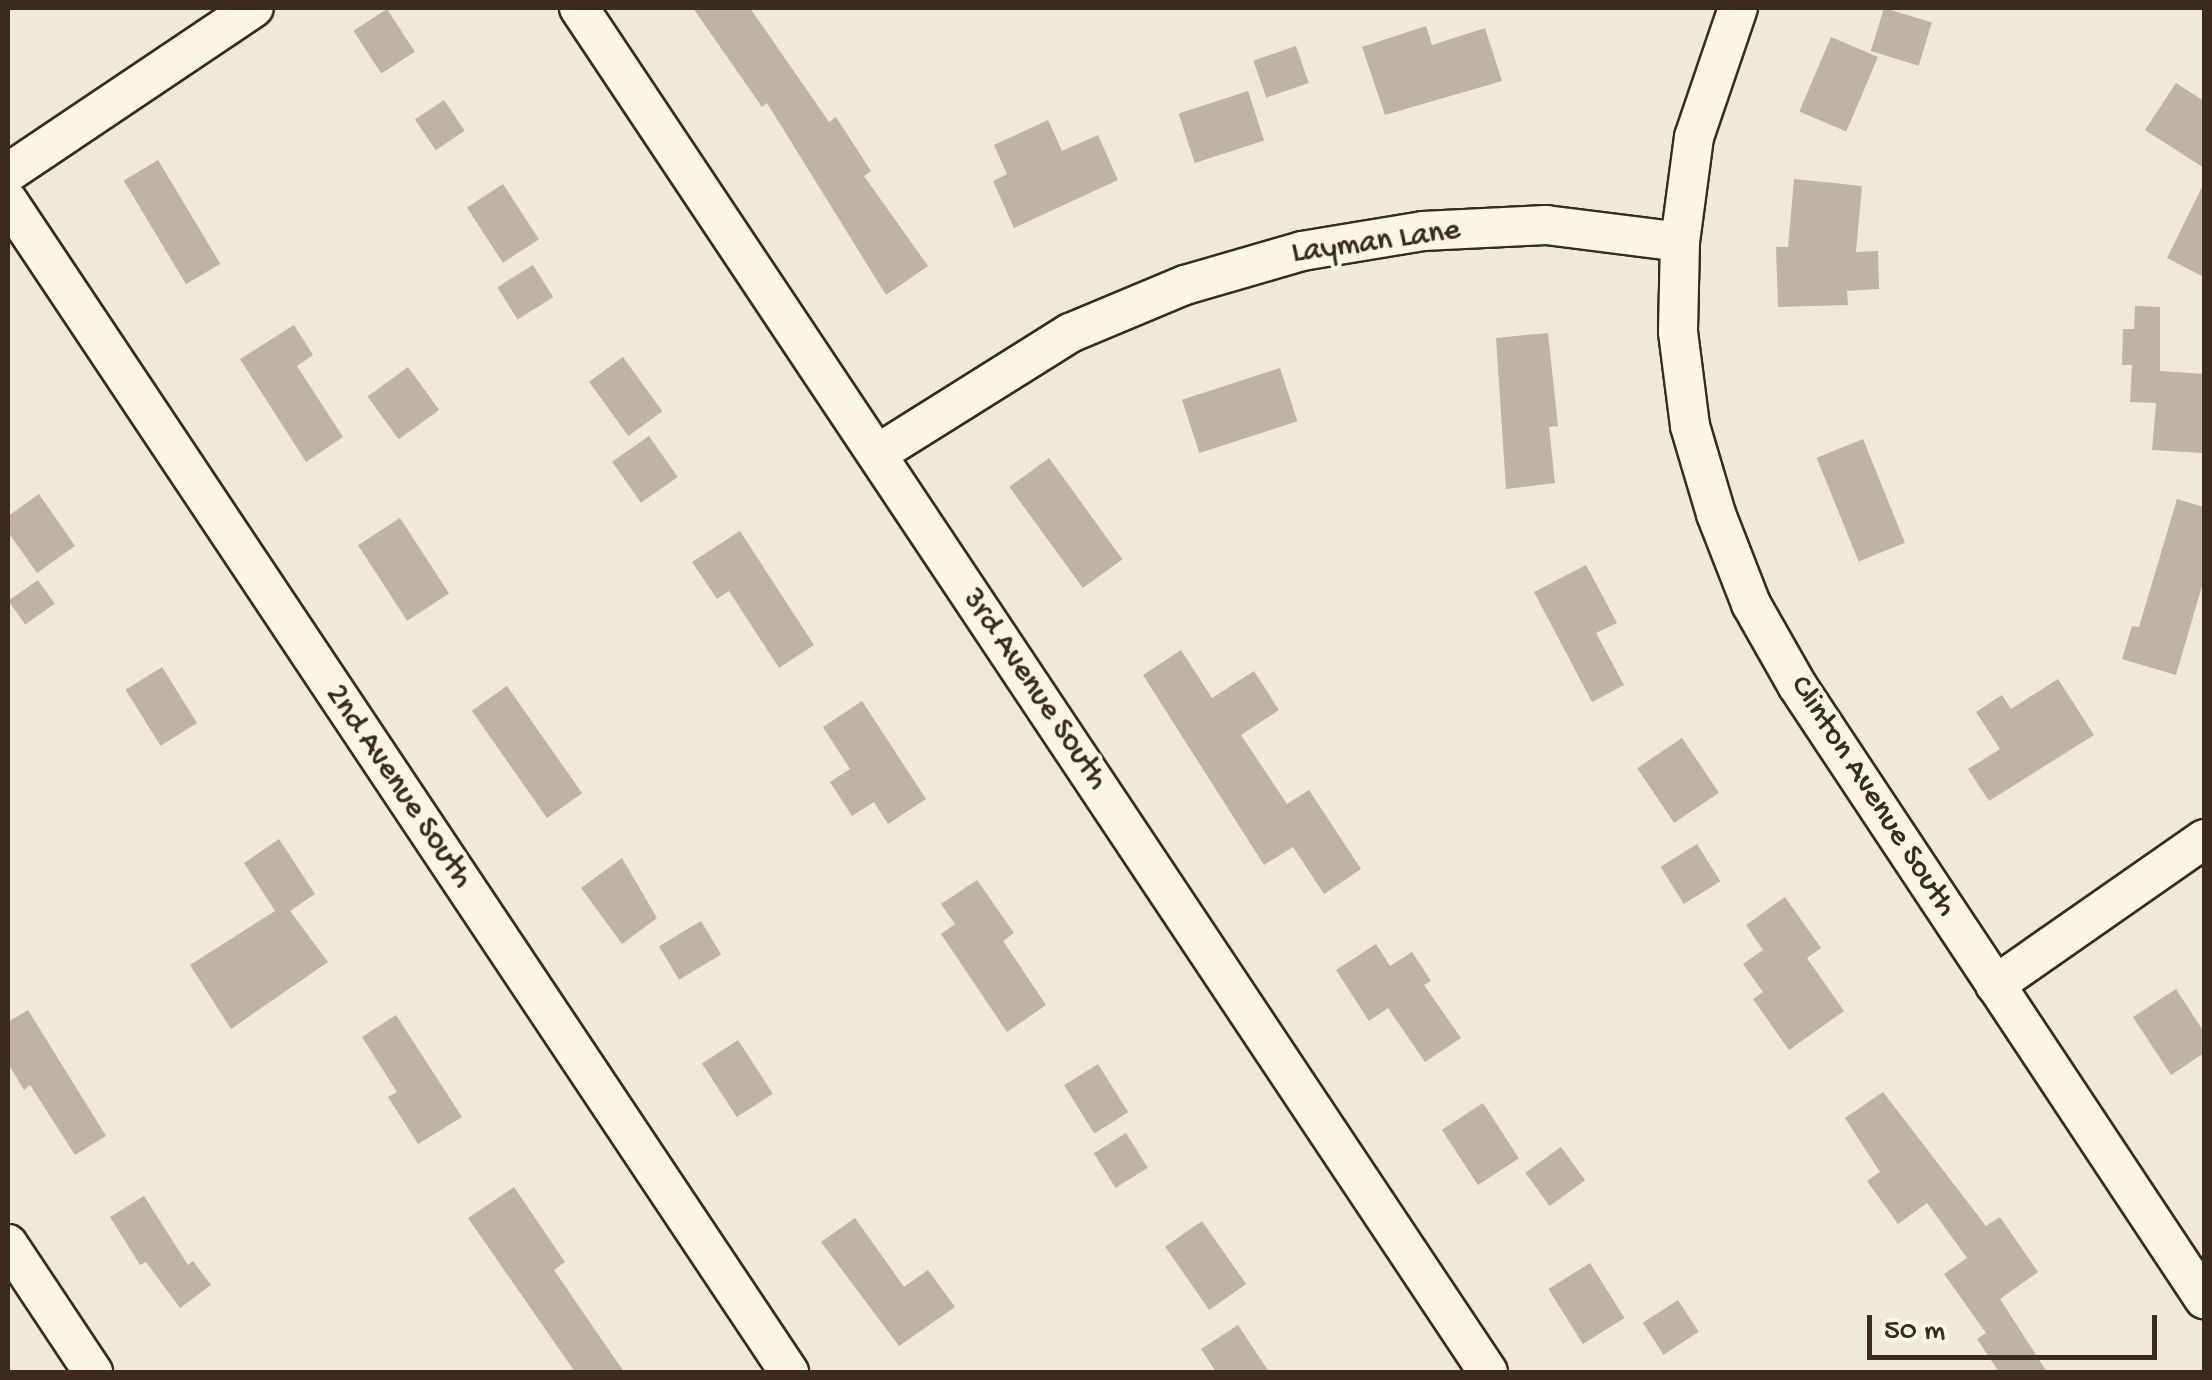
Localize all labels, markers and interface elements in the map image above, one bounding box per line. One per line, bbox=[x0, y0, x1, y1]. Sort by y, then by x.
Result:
street label: Layman Lane bbox=[1289, 212, 1463, 274]
street label: 3rd Avenue South bbox=[952, 582, 1116, 798]
street label: Clinton Avenue South bbox=[1780, 669, 1964, 925]
street label: 2nd Avenue South bbox=[316, 678, 480, 896]
scale bar bbox=[1872, 1295, 2162, 1357]
text: 50 m bbox=[1884, 1315, 1945, 1350]

